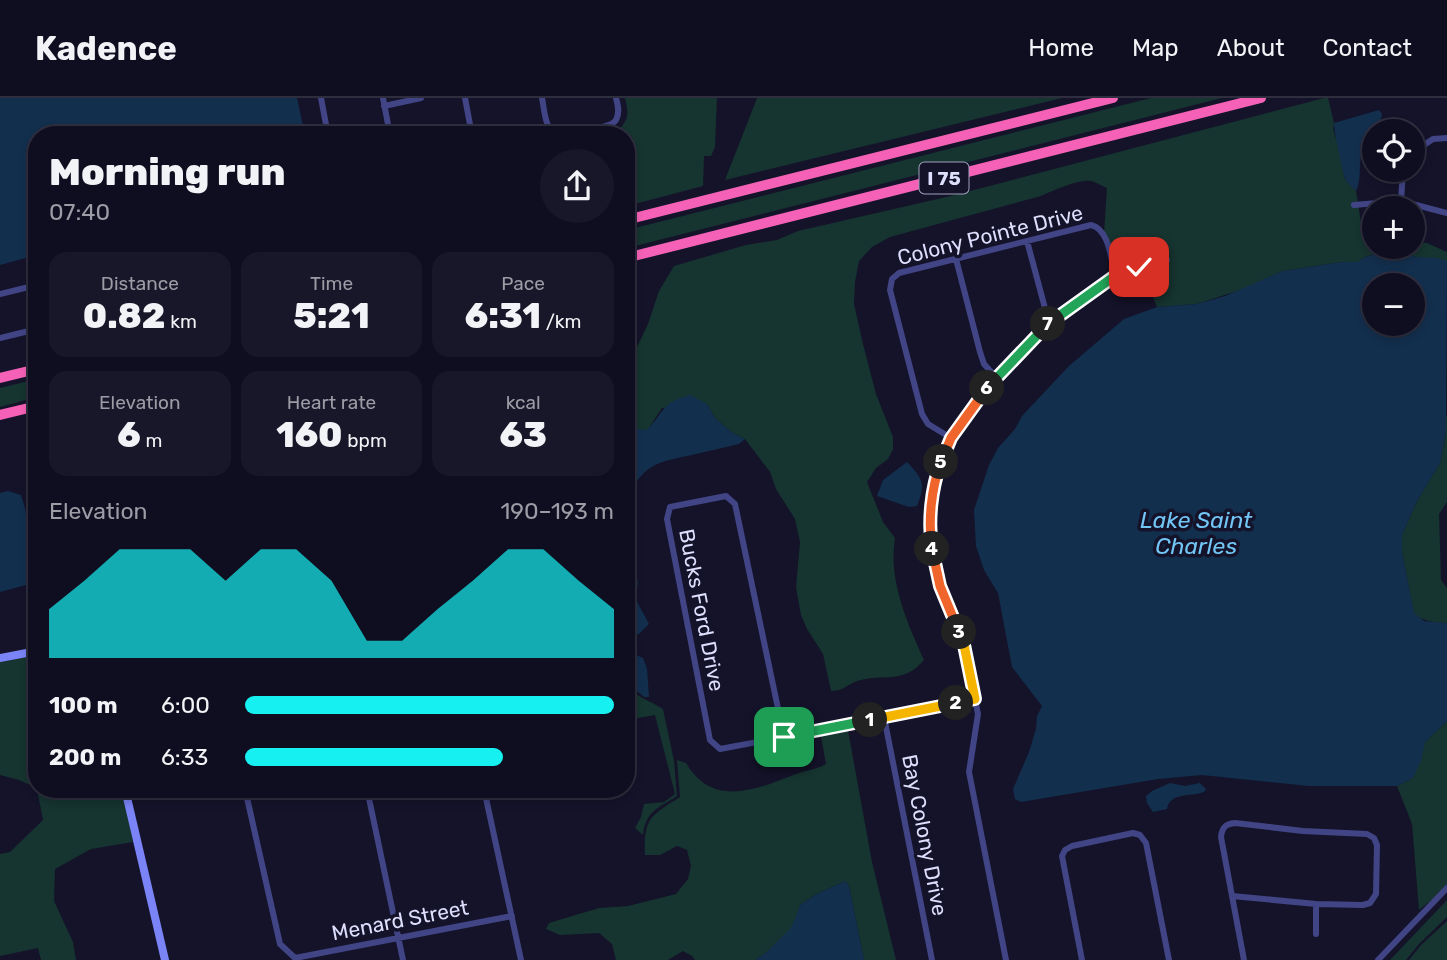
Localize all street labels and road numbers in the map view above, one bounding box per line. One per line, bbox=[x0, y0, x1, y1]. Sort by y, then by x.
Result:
road number: I 75 bbox=[920, 162, 968, 194]
street label: Colony Pointe Drive bbox=[895, 200, 1085, 270]
street label: Bucks Ford Drive bbox=[674, 527, 730, 693]
street label: Bay Colony Drive bbox=[897, 752, 953, 918]
street label: Menard Street bbox=[329, 894, 471, 946]

